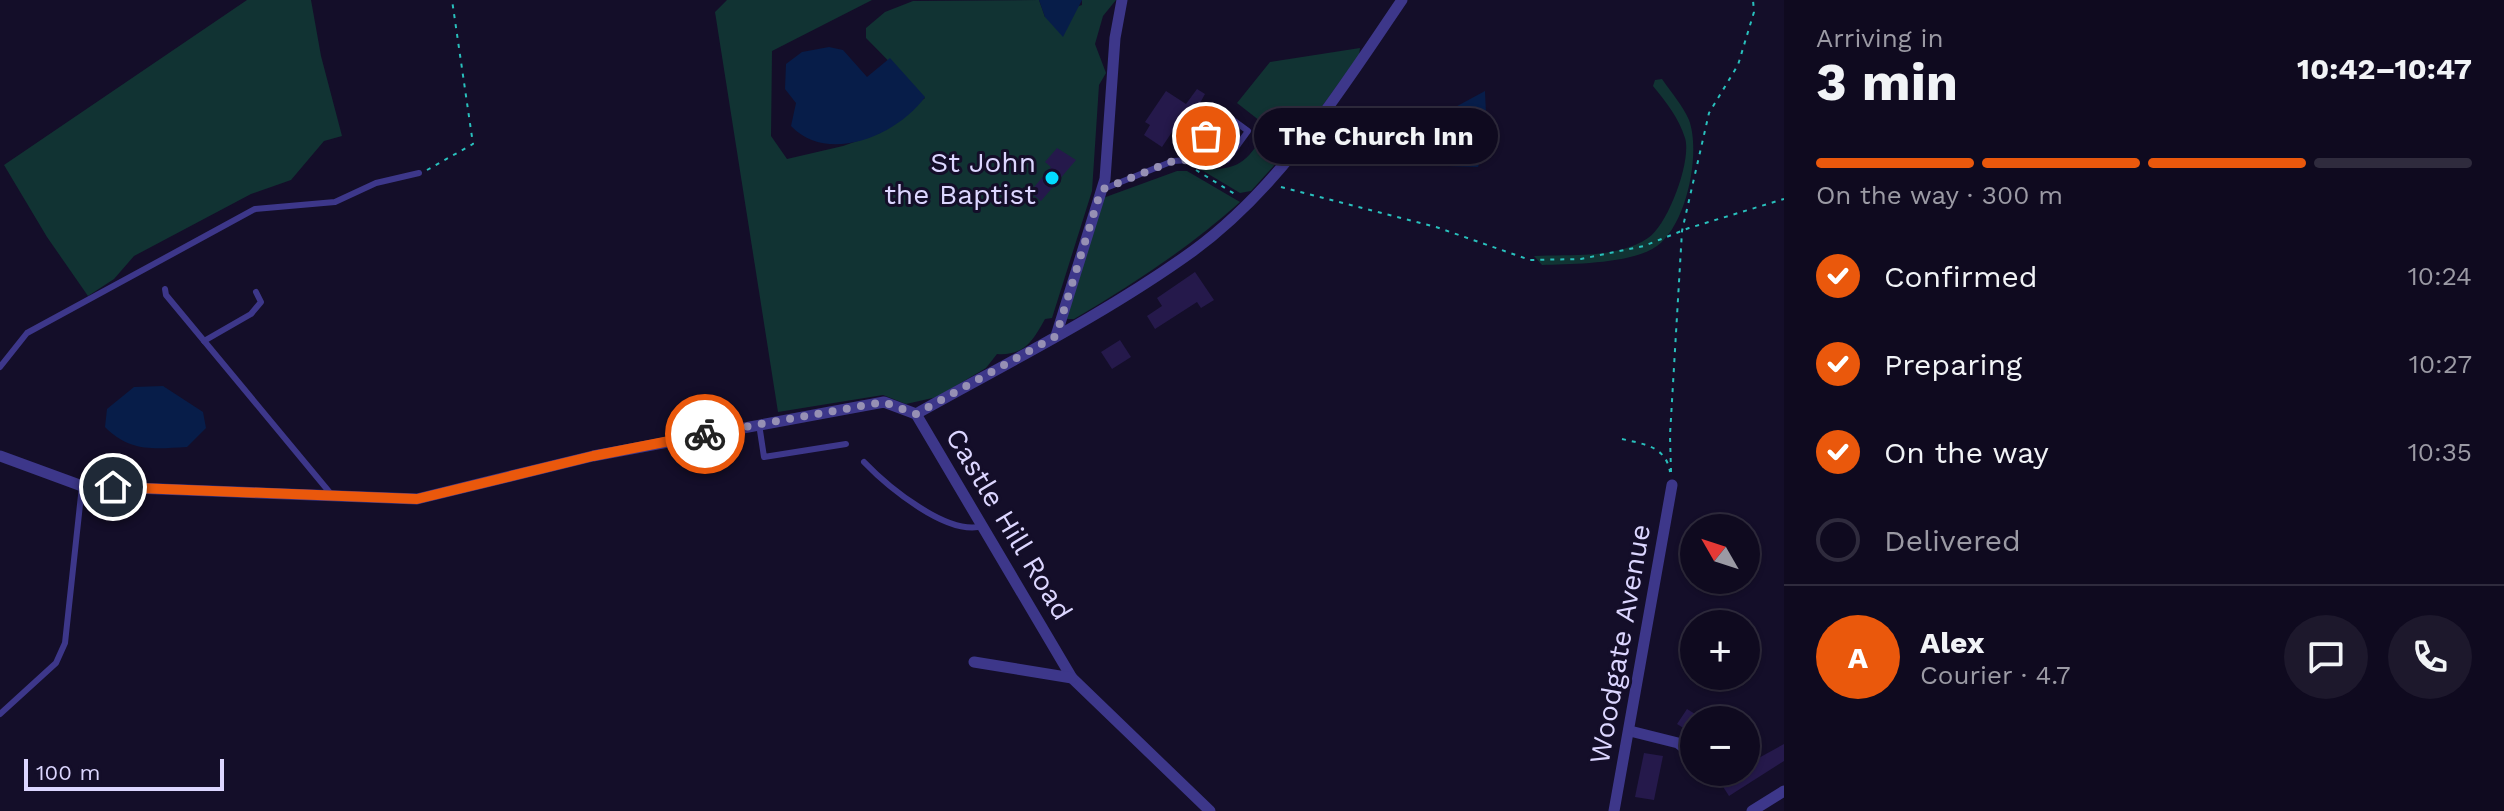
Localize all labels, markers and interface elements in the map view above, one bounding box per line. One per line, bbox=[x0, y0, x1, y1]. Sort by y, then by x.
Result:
text: Arriving in bbox=[1816, 23, 1944, 53]
text: 10:42–10:47 bbox=[2297, 51, 2472, 86]
text: 3 min bbox=[1816, 52, 1958, 113]
pin bbox=[1172, 102, 1240, 170]
callout: The Church Inn bbox=[1254, 108, 1498, 164]
icon: bag bbox=[1184, 114, 1228, 158]
text: The Church Inn bbox=[1278, 121, 1474, 151]
place label: St John the Baptist bbox=[884, 146, 1036, 211]
marker: St John the Baptist bbox=[1043, 169, 1061, 187]
text: On the way · 300 m bbox=[1816, 180, 2063, 210]
icon: check bbox=[1816, 254, 1860, 298]
text: Confirmed bbox=[1884, 259, 2038, 294]
text: 10:24 bbox=[2408, 261, 2472, 291]
icon: check bbox=[1816, 342, 1860, 386]
text: Preparing bbox=[1884, 347, 2022, 382]
text: 10:27 bbox=[2409, 349, 2472, 379]
courier bbox=[665, 394, 745, 474]
icon: bike bbox=[683, 412, 727, 456]
street label: Castle Hill Road bbox=[939, 422, 1079, 626]
icon: check bbox=[1816, 430, 1860, 474]
text: On the way bbox=[1884, 435, 2049, 470]
text: 10:35 bbox=[2408, 437, 2472, 467]
pin bbox=[79, 453, 147, 521]
icon: home bbox=[91, 465, 135, 509]
north arrow bbox=[1680, 514, 1760, 594]
map controls bbox=[1680, 514, 1760, 786]
street label: Woodgate Avenue bbox=[1583, 522, 1657, 766]
text: Delivered bbox=[1884, 523, 2021, 558]
button: + bbox=[1680, 610, 1760, 690]
button: chat bbox=[2284, 615, 2368, 699]
button: phone bbox=[2388, 615, 2472, 699]
text: Alex bbox=[1920, 625, 1984, 660]
text: A bbox=[1848, 640, 1868, 675]
text: Courier · 4.7 bbox=[1920, 660, 2070, 690]
button: − bbox=[1680, 706, 1760, 786]
scale bar bbox=[24, 755, 224, 791]
text: 100 m bbox=[36, 760, 100, 785]

